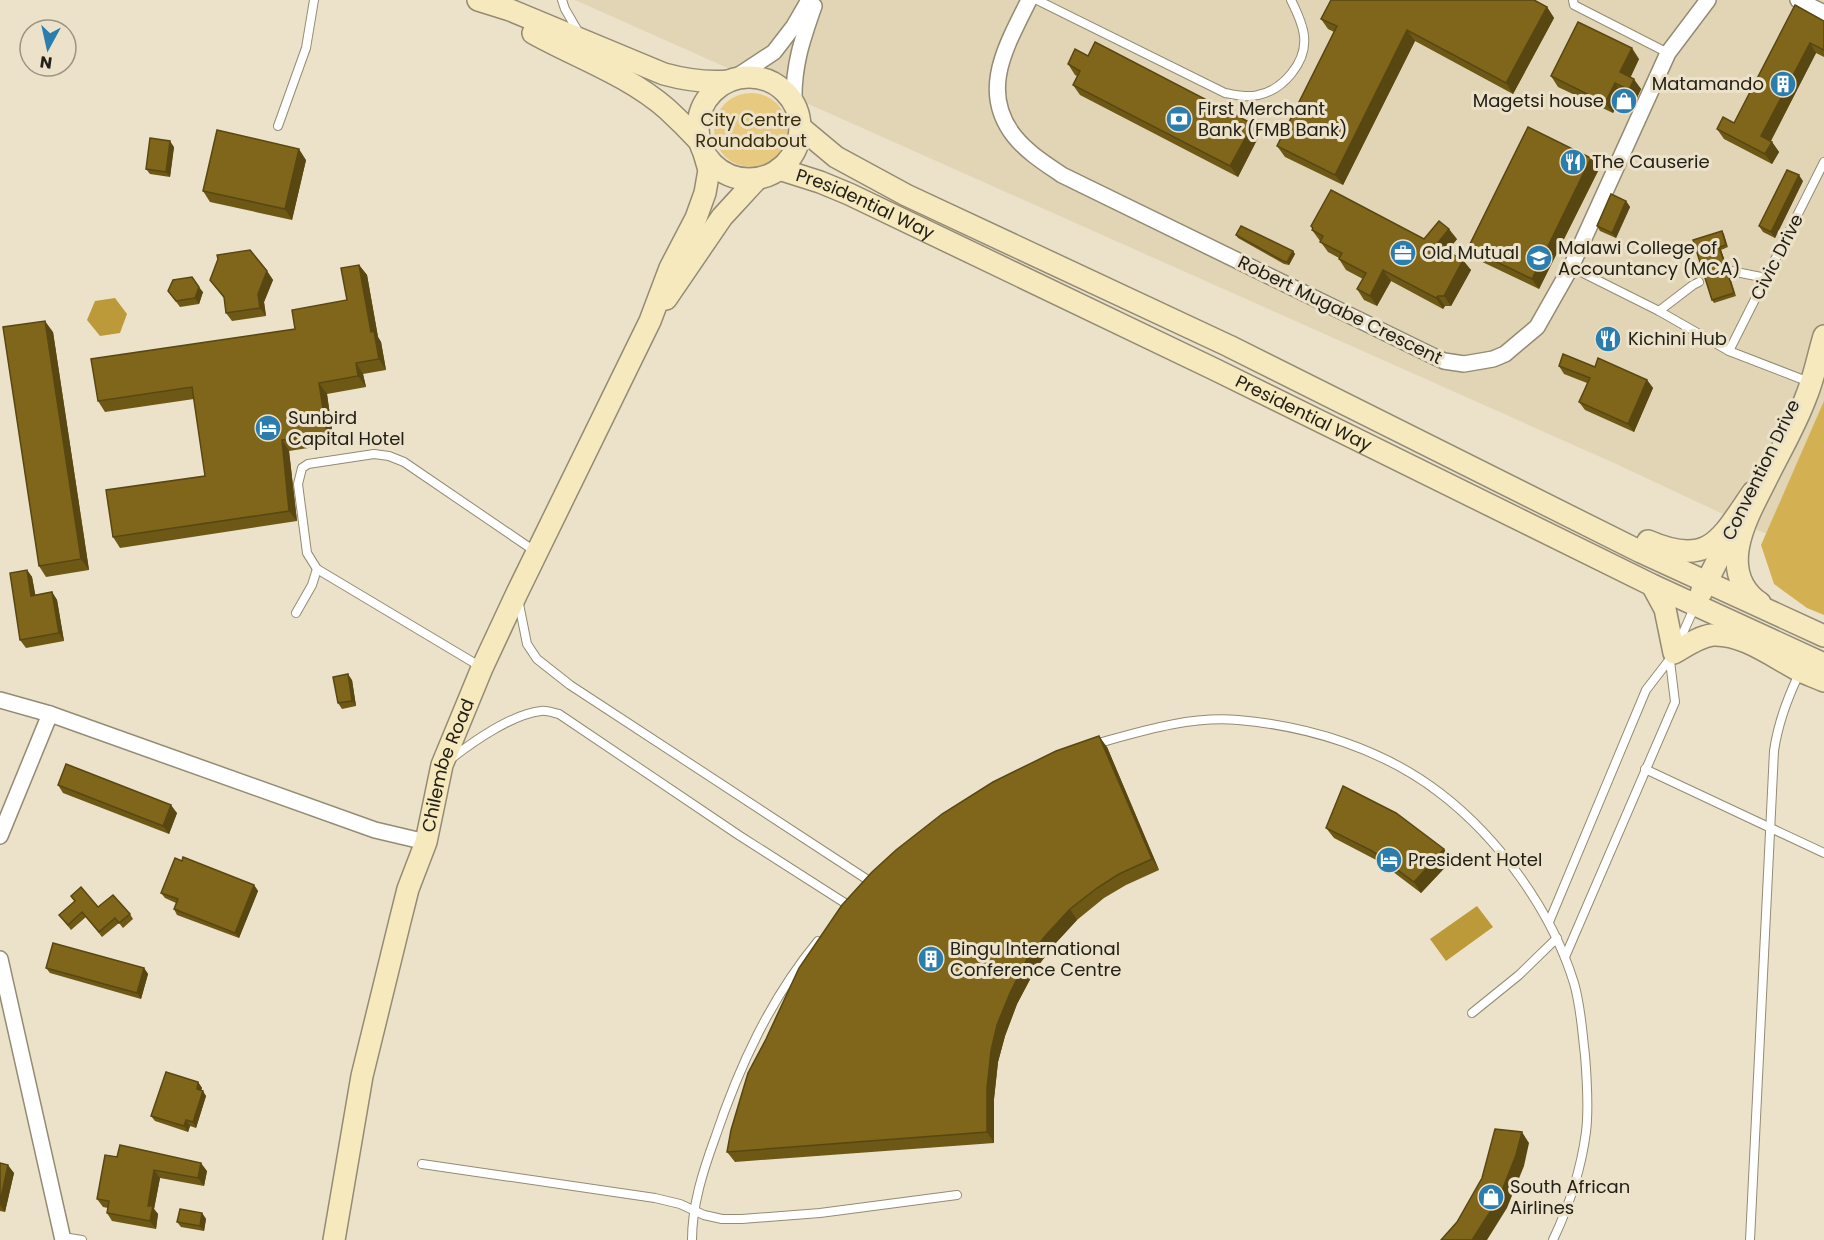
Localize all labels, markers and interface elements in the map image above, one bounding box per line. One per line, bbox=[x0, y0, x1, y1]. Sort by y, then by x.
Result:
north arrow bbox=[18, 18, 78, 78]
text: N bbox=[38, 50, 54, 75]
building icon: Matamando bbox=[1768, 69, 1798, 99]
place label: Matamando bbox=[1652, 71, 1764, 96]
shop icon: Magetsi house bbox=[1609, 86, 1639, 116]
place label: Magetsi house bbox=[1473, 88, 1604, 113]
place label: First Merchant Bank (FMB Bank) bbox=[1198, 96, 1348, 142]
bank icon: First Merchant Bank (FMB Bank) bbox=[1164, 104, 1194, 134]
park label: City Centre Roundabout bbox=[695, 107, 807, 153]
restaurant icon: The Causerie bbox=[1558, 147, 1588, 177]
place label: The Causerie bbox=[1592, 149, 1710, 174]
street label: Presidential Way bbox=[793, 162, 939, 245]
street label: Civic Drive bbox=[1744, 209, 1809, 304]
place label: Malawi College of Accountancy (MCA) bbox=[1558, 235, 1741, 281]
office icon: Old Mutual bbox=[1388, 238, 1418, 268]
place label: Old Mutual bbox=[1422, 240, 1519, 265]
school or university icon: Malawi College of Accountancy (MCA) bbox=[1524, 243, 1554, 273]
street label: Robert Mugabe Crescent bbox=[1234, 249, 1447, 370]
restaurant icon: Kichini Hub bbox=[1593, 324, 1623, 354]
place label: Kichini Hub bbox=[1628, 326, 1727, 351]
street label: Presidential Way bbox=[1231, 368, 1376, 457]
street label: Convention Drive bbox=[1716, 395, 1805, 544]
place label: Sunbird Capital Hotel bbox=[288, 405, 405, 451]
hotel icon: Sunbird Capital Hotel bbox=[253, 413, 283, 443]
street label: Chilembe Road bbox=[415, 695, 480, 834]
hotel icon: President Hotel bbox=[1374, 845, 1404, 875]
place label: President Hotel bbox=[1408, 847, 1542, 872]
place label: Bingu International Conference Centre bbox=[950, 936, 1121, 982]
building icon: Bingu International Conference Centre bbox=[916, 944, 946, 974]
place label: South African Airlines bbox=[1510, 1174, 1630, 1220]
shop icon: South African Airlines bbox=[1476, 1182, 1506, 1212]

